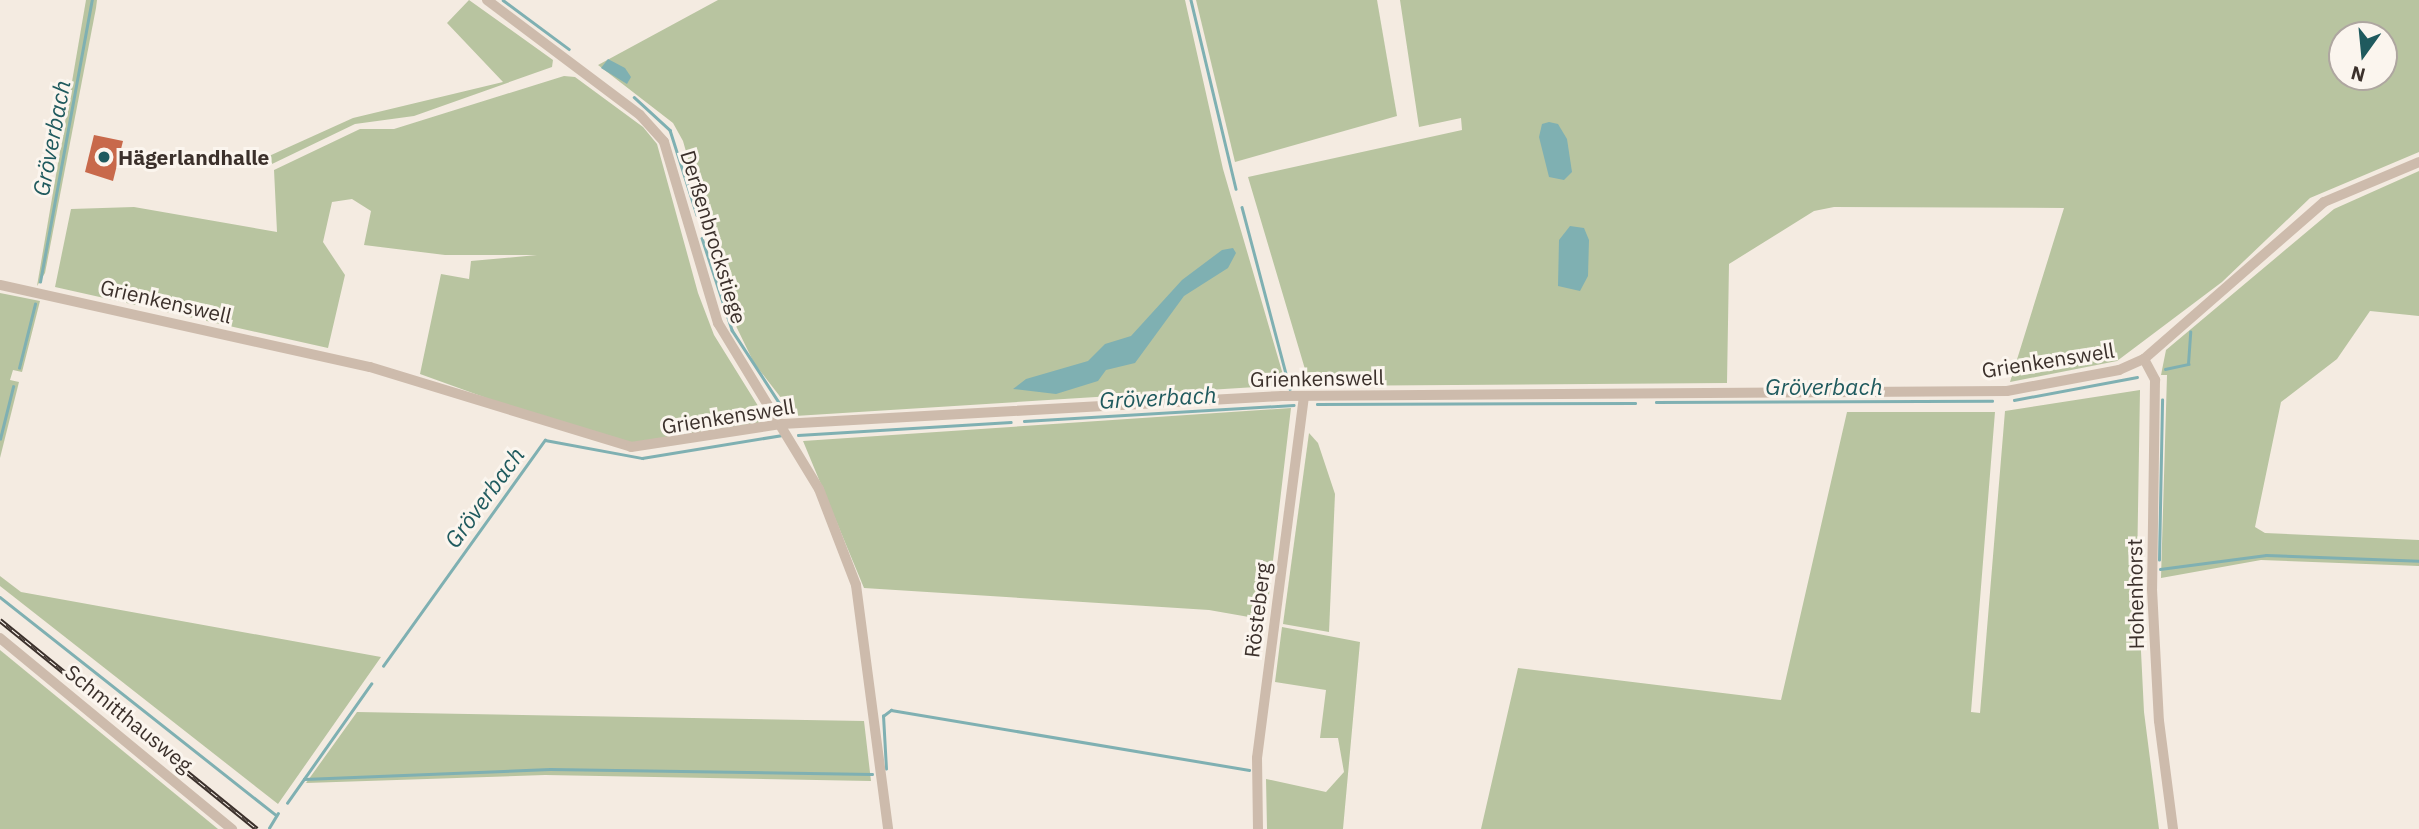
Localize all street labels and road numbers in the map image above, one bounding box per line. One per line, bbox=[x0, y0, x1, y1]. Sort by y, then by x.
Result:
street label: Derßenbrockstiege bbox=[676, 147, 752, 327]
street label: Grienkenswell bbox=[98, 274, 234, 328]
street label: Grienkenswell bbox=[1980, 337, 2116, 383]
street label: Grienkenswell bbox=[1250, 364, 1384, 392]
street label: Grienkenswell bbox=[660, 393, 796, 439]
street label: Hohenhorst bbox=[2121, 538, 2149, 650]
street label: Rösteberg bbox=[1239, 561, 1275, 659]
street label: Schmitthausweg bbox=[60, 659, 198, 777]

